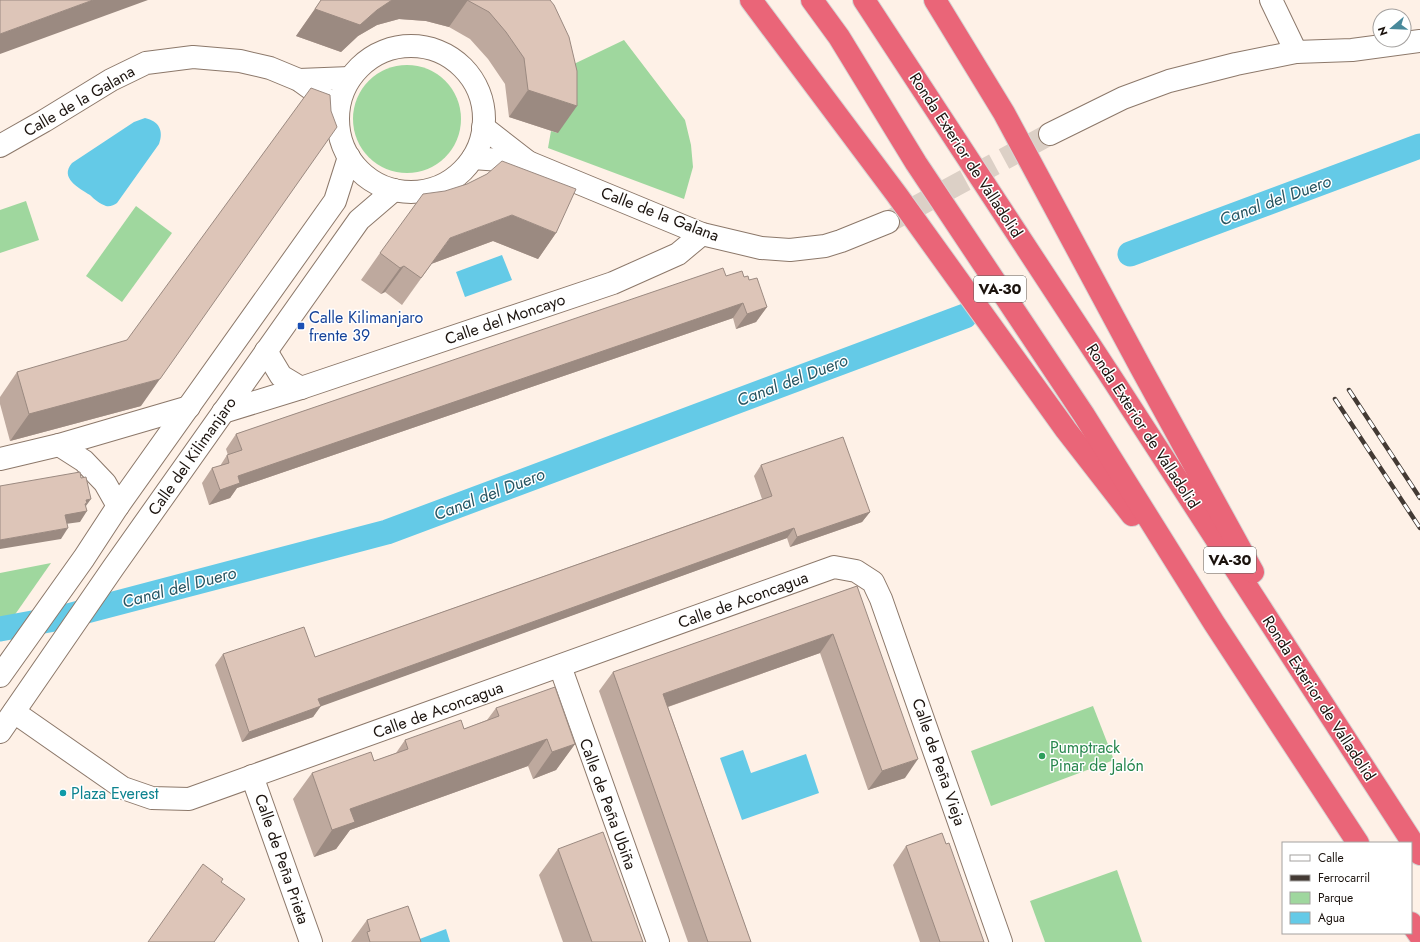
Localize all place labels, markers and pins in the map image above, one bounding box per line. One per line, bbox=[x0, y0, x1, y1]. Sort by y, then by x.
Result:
place label: Calle Kilimanjaro frente 39 bbox=[309, 306, 424, 347]
marker: Calle Kilimanjaro frente 39 bbox=[296, 321, 306, 331]
place label: Pumptrack Pinar de Jalón bbox=[1050, 736, 1144, 777]
marker: Pumptrack Pinar de Jalón bbox=[1037, 751, 1047, 761]
place label: Plaza Everest bbox=[71, 782, 159, 805]
marker: Plaza Everest bbox=[58, 788, 68, 798]

